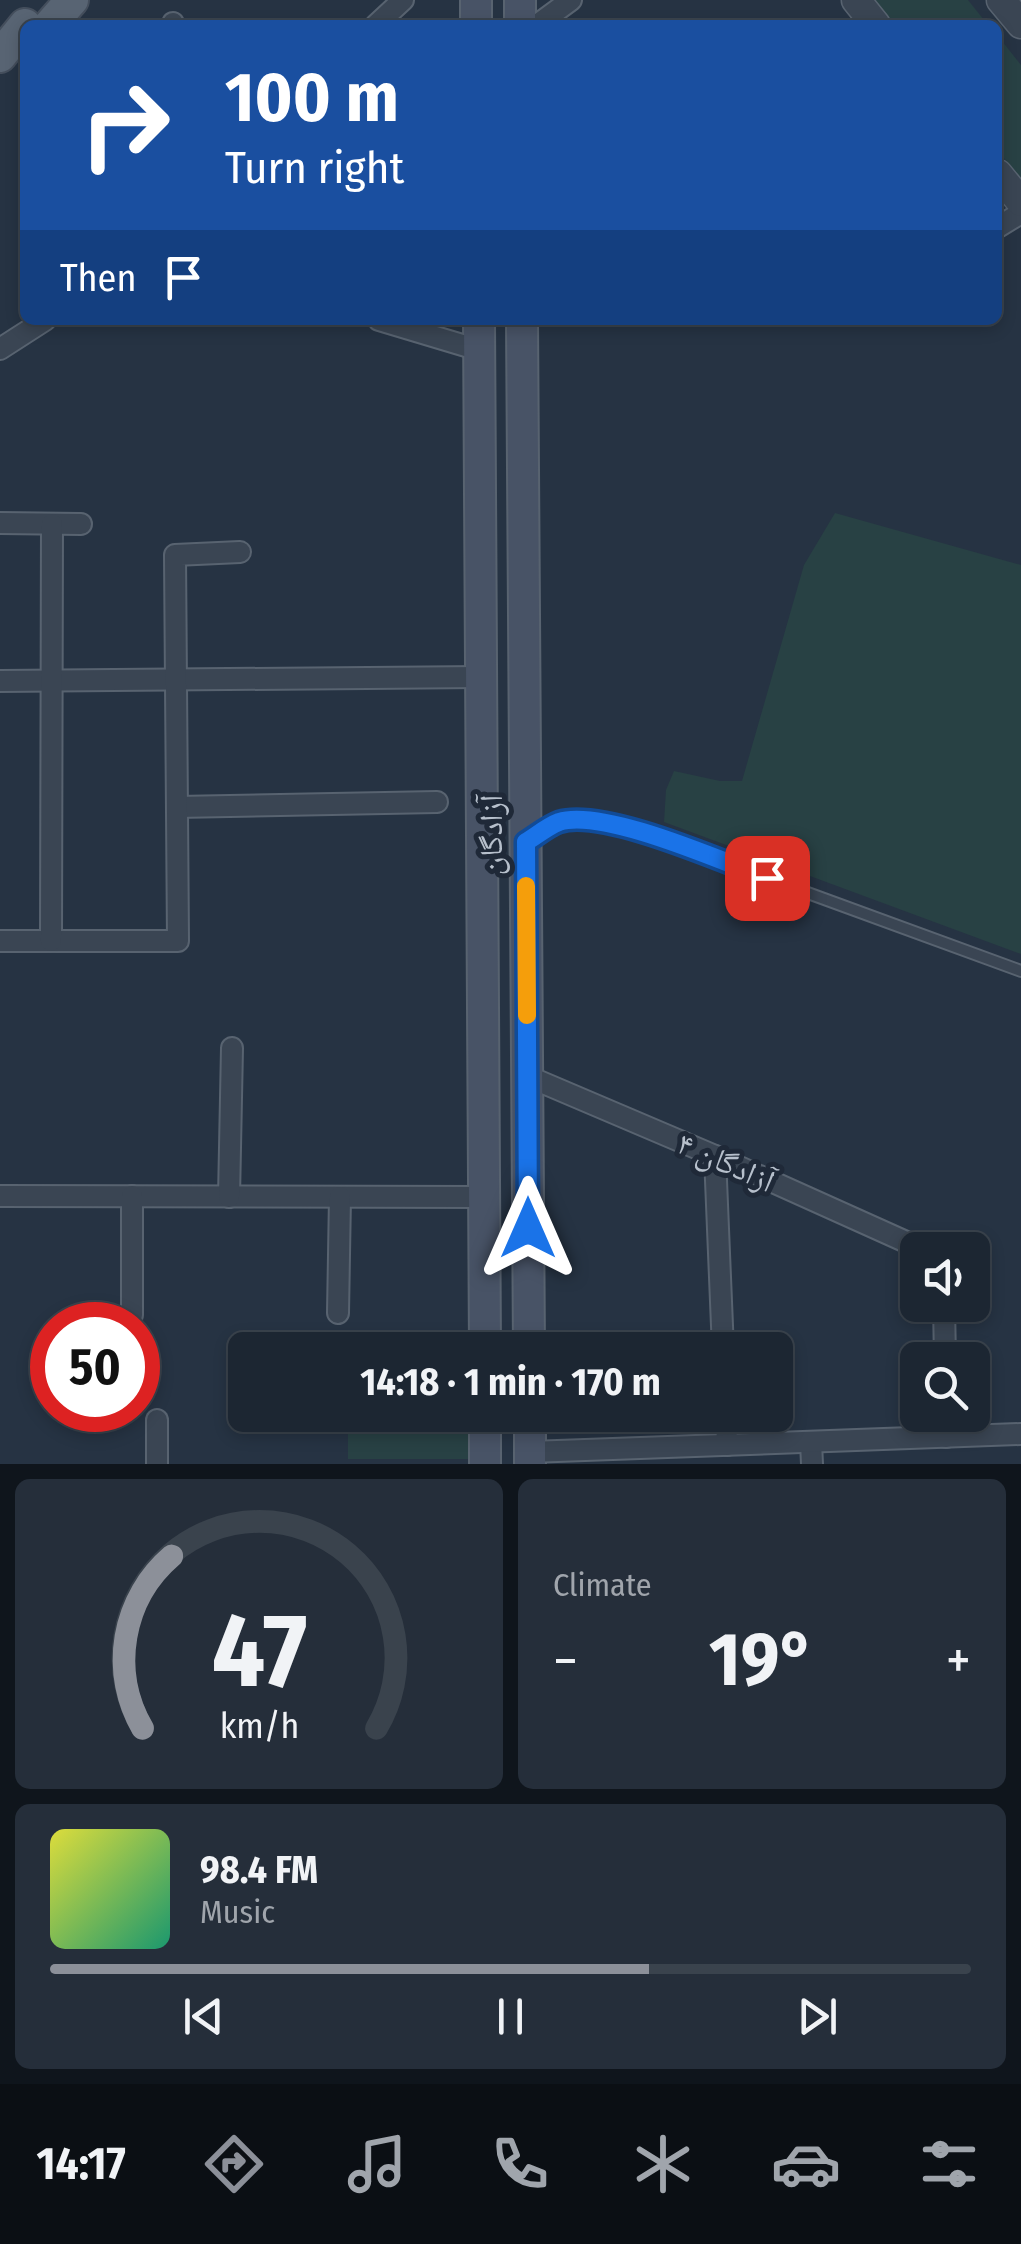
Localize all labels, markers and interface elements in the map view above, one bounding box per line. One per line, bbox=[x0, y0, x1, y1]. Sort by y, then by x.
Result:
text: 100 m bbox=[225, 56, 399, 140]
icon: right bbox=[60, 60, 190, 190]
text: Turn right bbox=[225, 141, 404, 195]
icon: arrive bbox=[156, 250, 211, 305]
text: Then bbox=[60, 255, 136, 301]
street label: آزادگان bbox=[472, 794, 510, 875]
pin bbox=[725, 836, 810, 921]
icon: arrive bbox=[740, 851, 795, 906]
street label: آزادگان ۴ bbox=[671, 1124, 782, 1201]
position arrow bbox=[476, 1176, 580, 1280]
map controls bbox=[900, 1232, 990, 1432]
button: sound bbox=[900, 1232, 990, 1322]
speed limit sign: 50 bbox=[30, 1302, 160, 1432]
button: search bbox=[900, 1342, 990, 1432]
text: 14:18 · 1 min · 170 m bbox=[360, 1359, 661, 1405]
text: Climate bbox=[553, 1566, 652, 1604]
text: 47 bbox=[211, 1589, 307, 1714]
text: 19° bbox=[709, 1615, 815, 1705]
text: − bbox=[553, 1628, 578, 1694]
text: + bbox=[946, 1628, 971, 1694]
text: km/h bbox=[219, 1705, 299, 1747]
text: 98.4 FM bbox=[200, 1847, 318, 1893]
text: Music bbox=[200, 1893, 275, 1931]
icon: previous bbox=[176, 1989, 231, 2044]
icon: pause bbox=[483, 1989, 538, 2044]
icon: next bbox=[790, 1989, 845, 2044]
icon: directions bbox=[199, 2129, 269, 2199]
icon: music bbox=[342, 2129, 412, 2199]
icon: phone bbox=[485, 2129, 555, 2199]
icon: climate bbox=[628, 2129, 698, 2199]
icon: car bbox=[771, 2129, 841, 2199]
icon: filters bbox=[914, 2129, 984, 2199]
text: 14:17 bbox=[37, 2137, 126, 2191]

